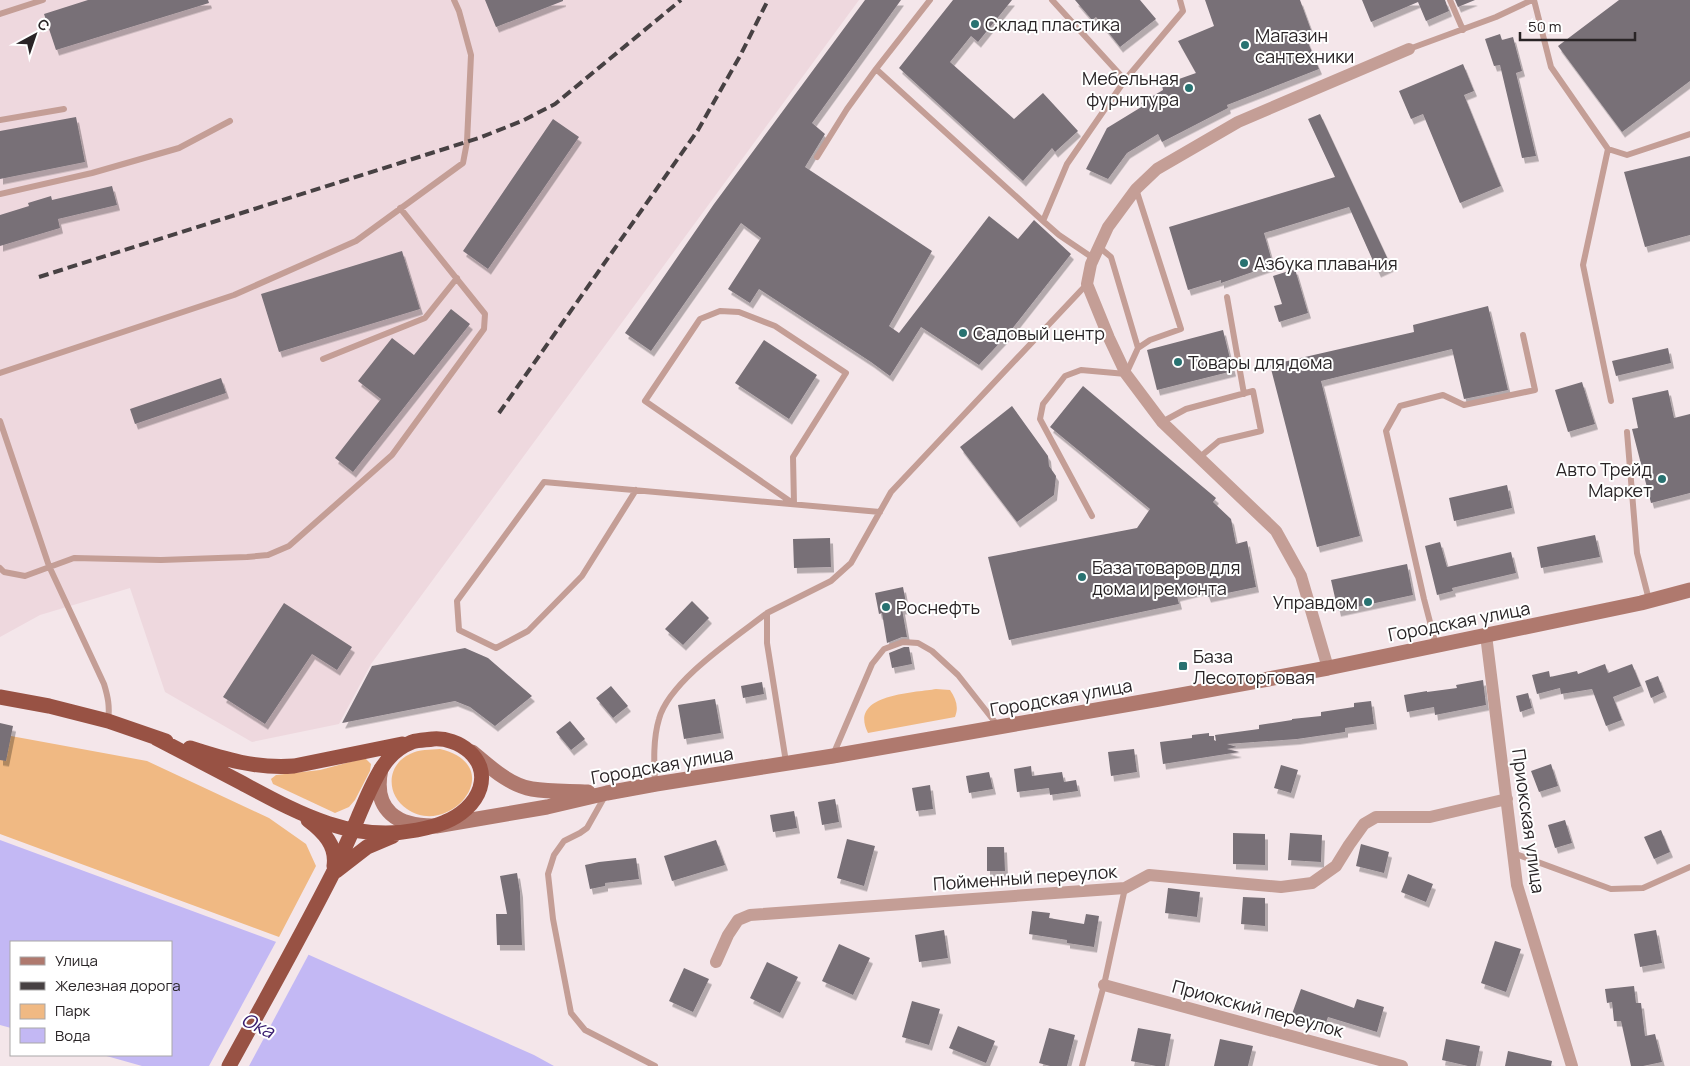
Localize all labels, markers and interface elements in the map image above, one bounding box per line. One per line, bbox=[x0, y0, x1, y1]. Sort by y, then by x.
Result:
north arrow bbox=[10, 10, 60, 60]
scale bar bbox=[1520, 10, 1635, 42]
place label: Склад пластика bbox=[985, 12, 1120, 36]
text: С bbox=[34, 14, 54, 35]
text: 50 m bbox=[1528, 16, 1562, 37]
marker: Склад пластика bbox=[969, 18, 981, 30]
place label: Магазин сантехники bbox=[1255, 23, 1354, 68]
marker: Магазин сантехники bbox=[1239, 39, 1251, 51]
place label: Мебельная фурнитура bbox=[1082, 66, 1179, 111]
marker: Мебельная фурнитура bbox=[1183, 82, 1195, 94]
place label: Азбука плавания bbox=[1254, 251, 1398, 275]
marker: Азбука плавания bbox=[1238, 257, 1250, 269]
place label: Садовый центр bbox=[973, 321, 1105, 345]
marker: Садовый центр bbox=[957, 327, 969, 339]
place label: Товары для дома bbox=[1188, 350, 1332, 374]
marker: Товары для дома bbox=[1172, 356, 1184, 368]
place label: Авто Трейд Маркет bbox=[1556, 457, 1652, 502]
marker: Авто Трейд Маркет bbox=[1656, 473, 1668, 485]
place label: База товаров для дома и ремонта bbox=[1092, 555, 1240, 600]
marker: База товаров для дома и ремонта bbox=[1076, 571, 1088, 583]
place label: Управдом bbox=[1273, 590, 1358, 614]
place label: Роснефть bbox=[896, 595, 980, 619]
street label: Городская улица bbox=[1386, 595, 1532, 647]
marker: Управдом bbox=[1362, 596, 1374, 608]
marker: Роснефть bbox=[880, 601, 892, 613]
place label: База Лесоторговая bbox=[1193, 644, 1315, 689]
marker: База Лесоторговая bbox=[1177, 660, 1189, 672]
street label: Городская улица bbox=[988, 673, 1134, 721]
street label: Городская улица bbox=[589, 741, 735, 789]
street label: Приокская улица bbox=[1507, 747, 1551, 895]
street label: Пойменный переулок bbox=[932, 859, 1119, 895]
legend bbox=[10, 941, 172, 1056]
text: Улица bbox=[55, 950, 98, 971]
street label: Приокский переулок bbox=[1170, 974, 1347, 1043]
text: Железная дорога bbox=[55, 975, 180, 996]
text: Парк bbox=[55, 1000, 91, 1021]
water label: Ока bbox=[237, 1006, 280, 1045]
text: Вода bbox=[55, 1025, 90, 1046]

